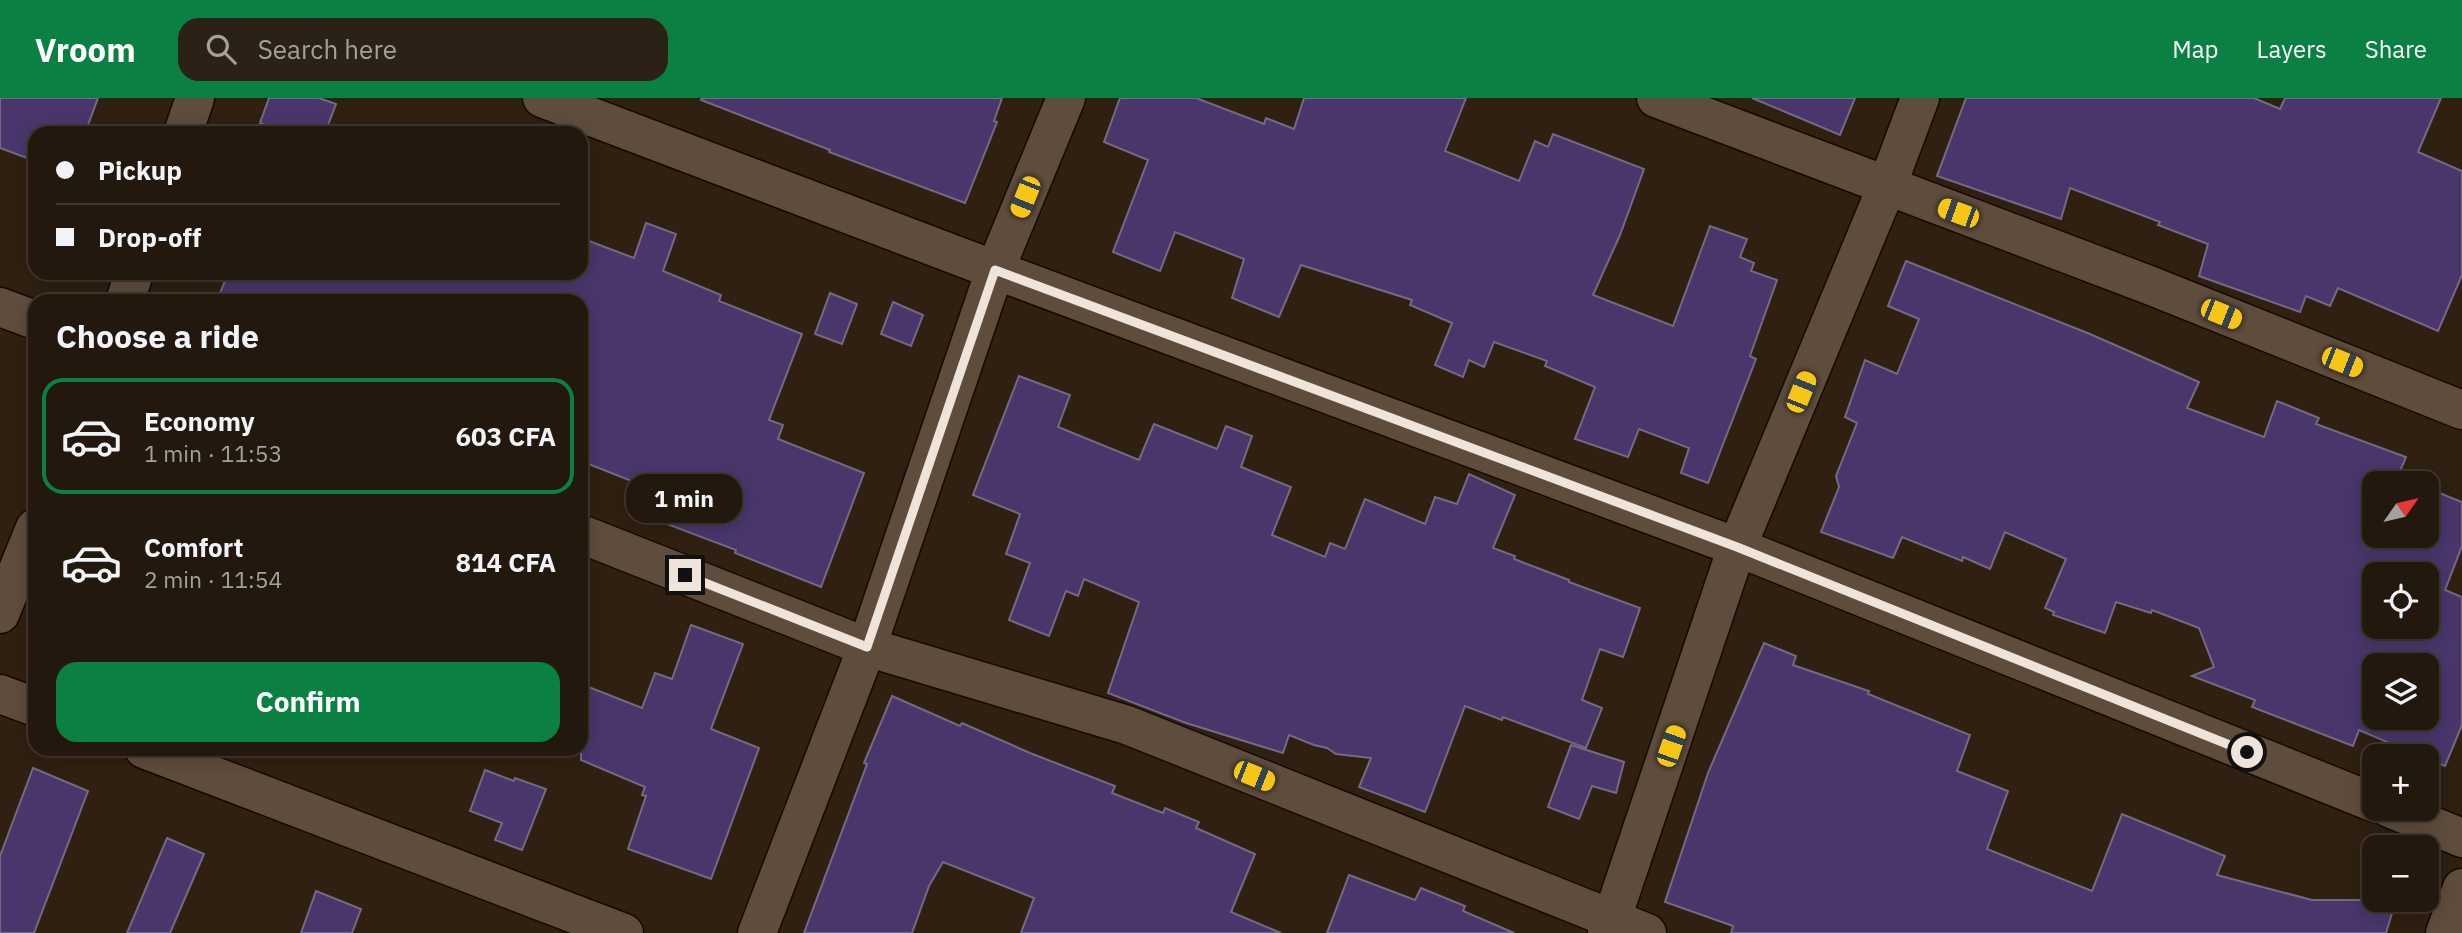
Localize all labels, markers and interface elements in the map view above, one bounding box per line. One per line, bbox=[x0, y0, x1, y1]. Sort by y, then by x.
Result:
search box bbox=[178, 18, 668, 81]
text: Vroom bbox=[35, 28, 136, 71]
icon: search bbox=[202, 30, 240, 68]
text: Search here bbox=[258, 32, 397, 66]
text: Map bbox=[2172, 33, 2219, 65]
text: Layers bbox=[2257, 33, 2327, 65]
text: Share bbox=[2365, 33, 2427, 65]
text: Pickup bbox=[98, 153, 182, 187]
car bbox=[1008, 174, 1043, 220]
car bbox=[1935, 196, 1982, 230]
text: Drop-off bbox=[98, 220, 201, 254]
car bbox=[2198, 296, 2245, 332]
text: Choose a ride bbox=[56, 315, 259, 357]
car bbox=[2319, 344, 2366, 380]
car bbox=[1784, 369, 1819, 415]
text: Economy bbox=[144, 404, 255, 438]
icon: car bbox=[60, 405, 123, 468]
text: 603 CFA bbox=[455, 419, 556, 453]
text: 1 min · 11:53 bbox=[144, 438, 282, 468]
north arrow bbox=[2362, 471, 2440, 548]
map controls bbox=[2362, 471, 2439, 912]
callout: 1 min bbox=[627, 474, 743, 522]
text: 1 min bbox=[654, 483, 714, 513]
text: Comfort bbox=[144, 530, 243, 564]
icon: car bbox=[60, 531, 123, 594]
text: 814 CFA bbox=[455, 545, 556, 579]
route end bbox=[669, 559, 701, 591]
button: locate bbox=[2362, 562, 2439, 639]
text: 2 min · 11:54 bbox=[144, 564, 282, 594]
button: layers bbox=[2362, 653, 2439, 730]
button: Confirm bbox=[56, 662, 560, 742]
car bbox=[1655, 723, 1688, 769]
route start bbox=[2231, 736, 2263, 768]
button: + bbox=[2362, 744, 2439, 821]
car bbox=[1231, 758, 1278, 794]
button: − bbox=[2362, 835, 2439, 912]

